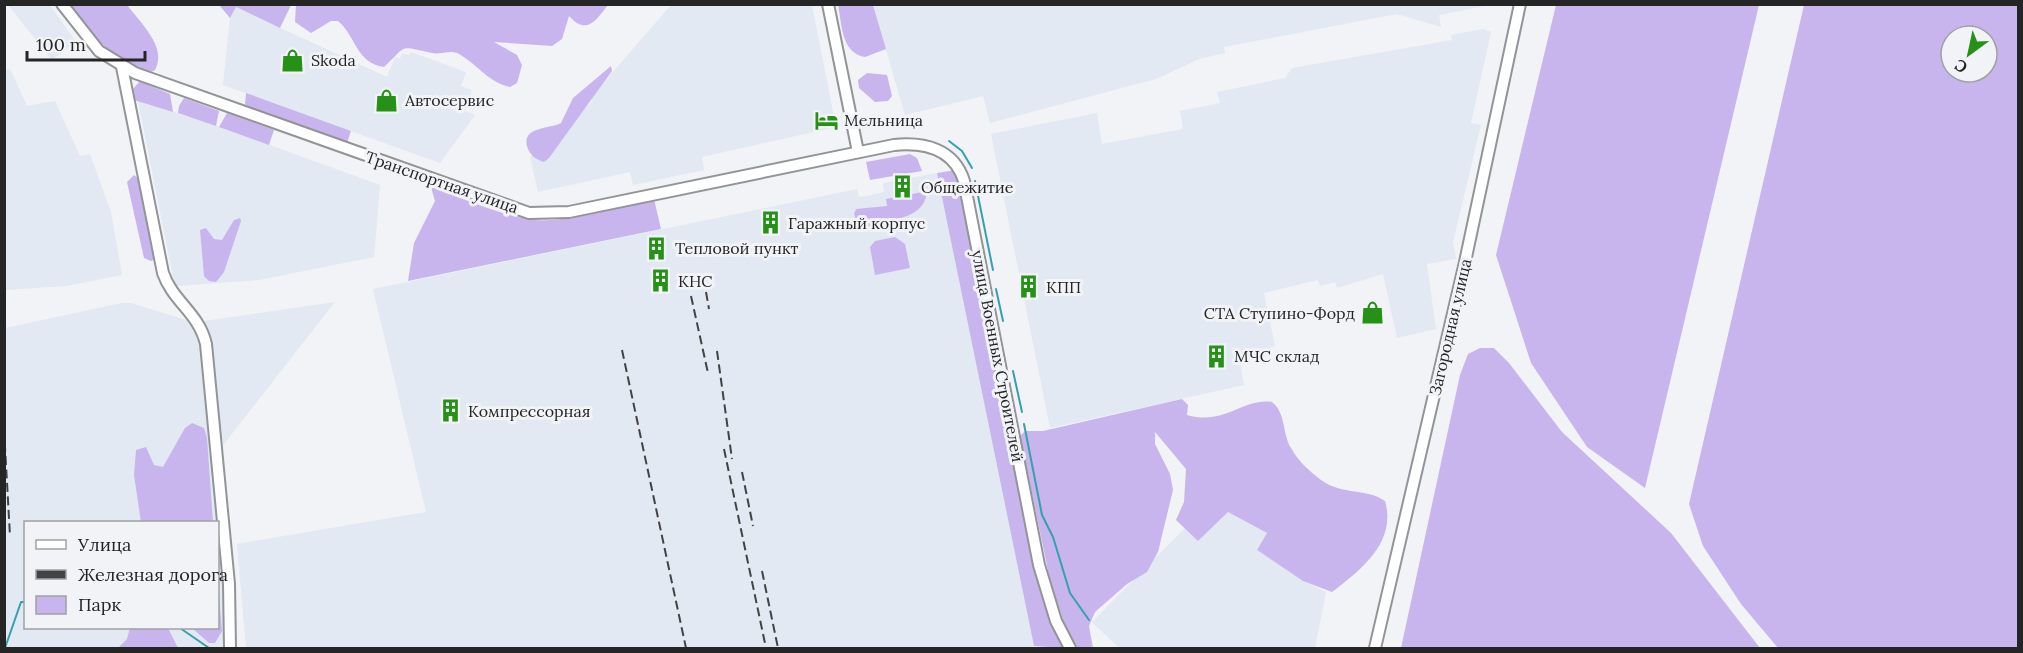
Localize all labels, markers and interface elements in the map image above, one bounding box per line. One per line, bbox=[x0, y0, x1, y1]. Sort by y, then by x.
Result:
scale bar bbox=[27, 24, 146, 62]
north arrow bbox=[1939, 24, 1999, 84]
text: 100 m bbox=[36, 33, 86, 56]
shop icon: Skoda bbox=[280, 47, 306, 73]
place label: Skoda bbox=[311, 50, 356, 70]
text: С bbox=[1951, 55, 1971, 78]
shop icon: Автосервис bbox=[374, 87, 400, 113]
place label: Автосервис bbox=[404, 90, 494, 110]
hotel icon: Мельница bbox=[813, 107, 839, 133]
place label: Мельница bbox=[844, 110, 923, 130]
street label: Транспортная улица bbox=[363, 146, 521, 218]
building icon: Общежитие bbox=[890, 174, 916, 200]
place label: Общежитие bbox=[921, 177, 1014, 197]
building icon: Гаражный корпус bbox=[757, 210, 783, 236]
place label: Гаражный корпус bbox=[788, 213, 925, 233]
building icon: Тепловой пункт bbox=[644, 235, 670, 261]
place label: Тепловой пункт bbox=[675, 238, 798, 258]
street label: улица Военных Строителей bbox=[968, 248, 1028, 464]
street label: Загородная улица bbox=[1425, 257, 1475, 397]
building icon: КНС bbox=[647, 268, 673, 294]
place label: КНС bbox=[678, 271, 712, 291]
building icon: КПП bbox=[1015, 274, 1041, 300]
place label: КПП bbox=[1046, 277, 1081, 297]
shop icon: СТА Ступино-Форд bbox=[1360, 300, 1386, 326]
place label: СТА Ступино-Форд bbox=[1204, 303, 1356, 323]
building icon: МЧС склад bbox=[1203, 343, 1229, 369]
place label: МЧС склад bbox=[1234, 346, 1320, 366]
building icon: Компрессорная bbox=[437, 398, 463, 424]
place label: Компрессорная bbox=[468, 401, 591, 421]
legend bbox=[24, 521, 219, 629]
text: Улица bbox=[77, 533, 131, 556]
text: Железная дорога bbox=[78, 563, 228, 586]
text: Парк bbox=[78, 593, 122, 616]

